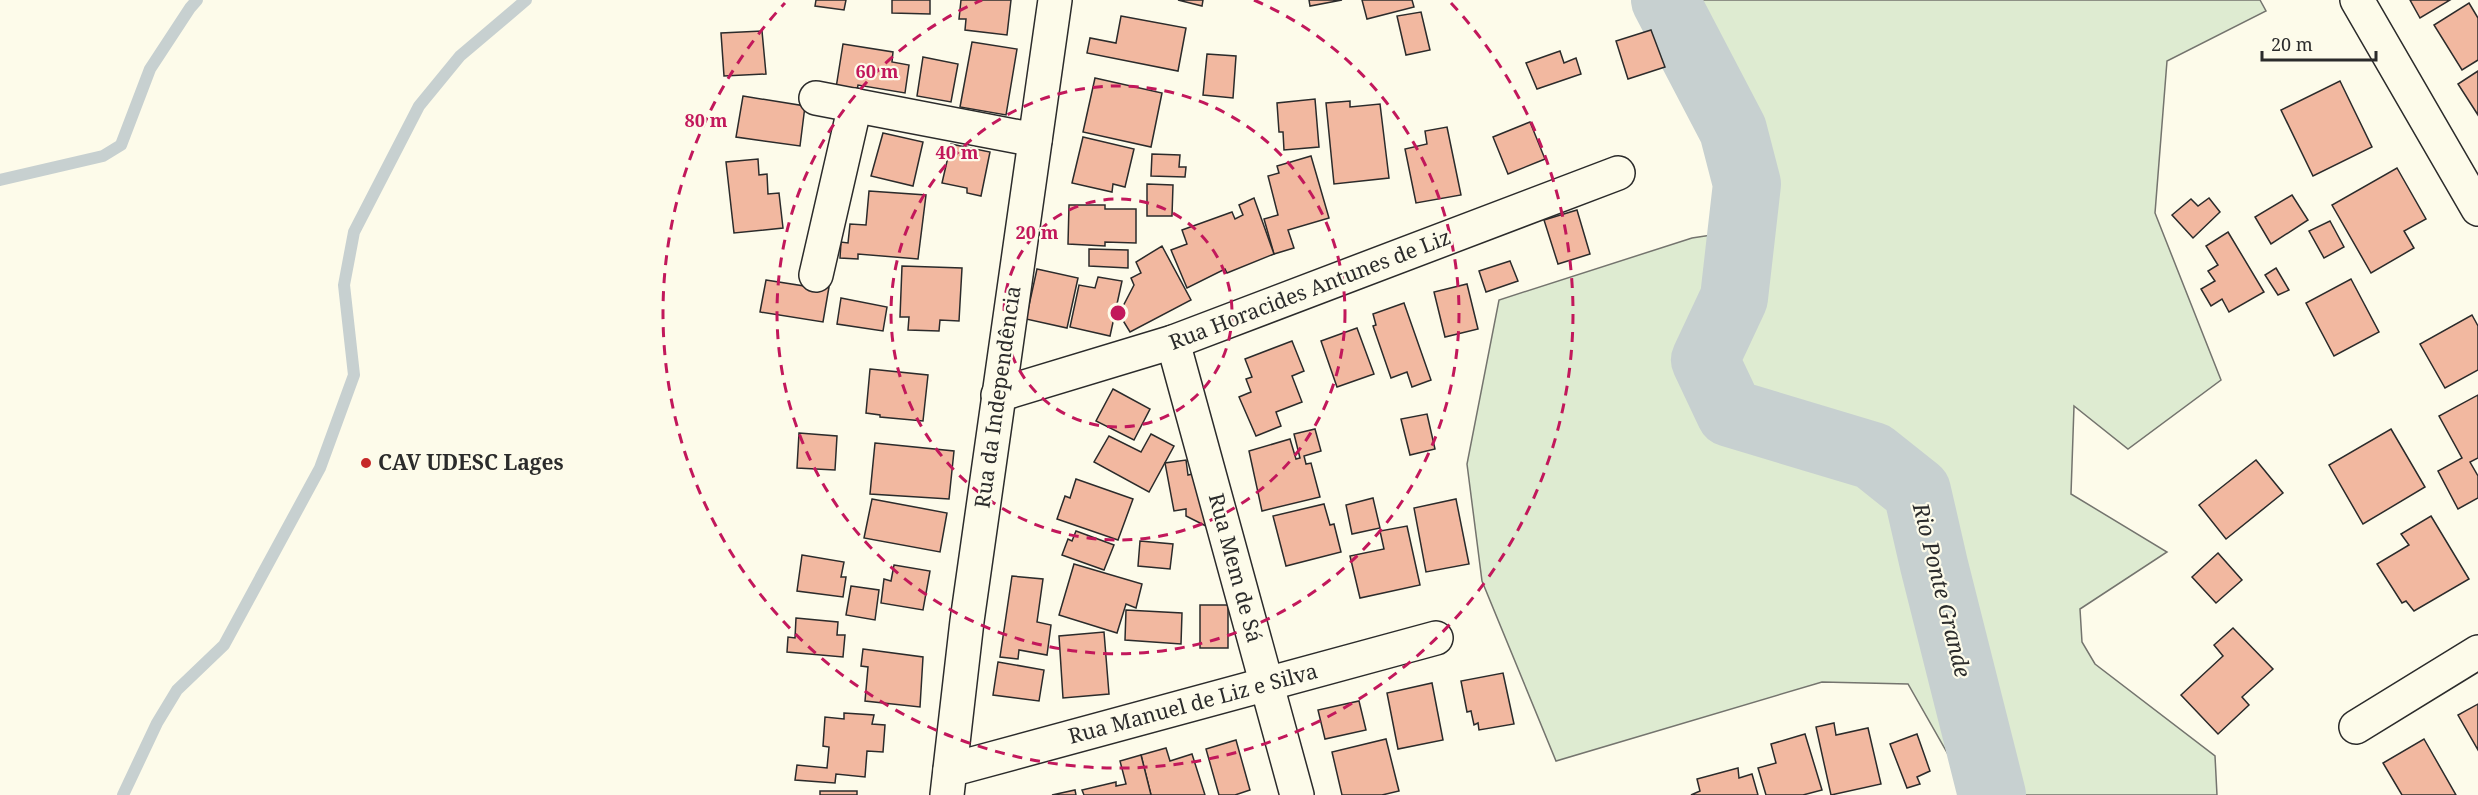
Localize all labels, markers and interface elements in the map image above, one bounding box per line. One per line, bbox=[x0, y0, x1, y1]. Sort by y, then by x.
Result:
scale bar bbox=[2262, 24, 2376, 62]
text: 20 m bbox=[2271, 32, 2313, 56]
text: 60 m bbox=[856, 59, 899, 83]
text: 80 m bbox=[685, 108, 728, 132]
text: 40 m bbox=[936, 140, 979, 164]
text: 20 m bbox=[1016, 220, 1059, 244]
street label: Rua Horacides Antunes de Liz bbox=[1165, 222, 1454, 356]
street label: Rua da Independência bbox=[968, 284, 1026, 510]
centre of rings bbox=[1108, 303, 1128, 323]
place label: CAV UDESC Lages bbox=[378, 448, 564, 476]
marker: CAV UDESC Lages bbox=[359, 456, 373, 470]
street label: Rua Mem de Sá bbox=[1203, 490, 1269, 645]
water label: Rio Ponte Grande bbox=[1907, 498, 1979, 680]
street label: Rua Manuel de Liz e Silva bbox=[1065, 656, 1320, 750]

